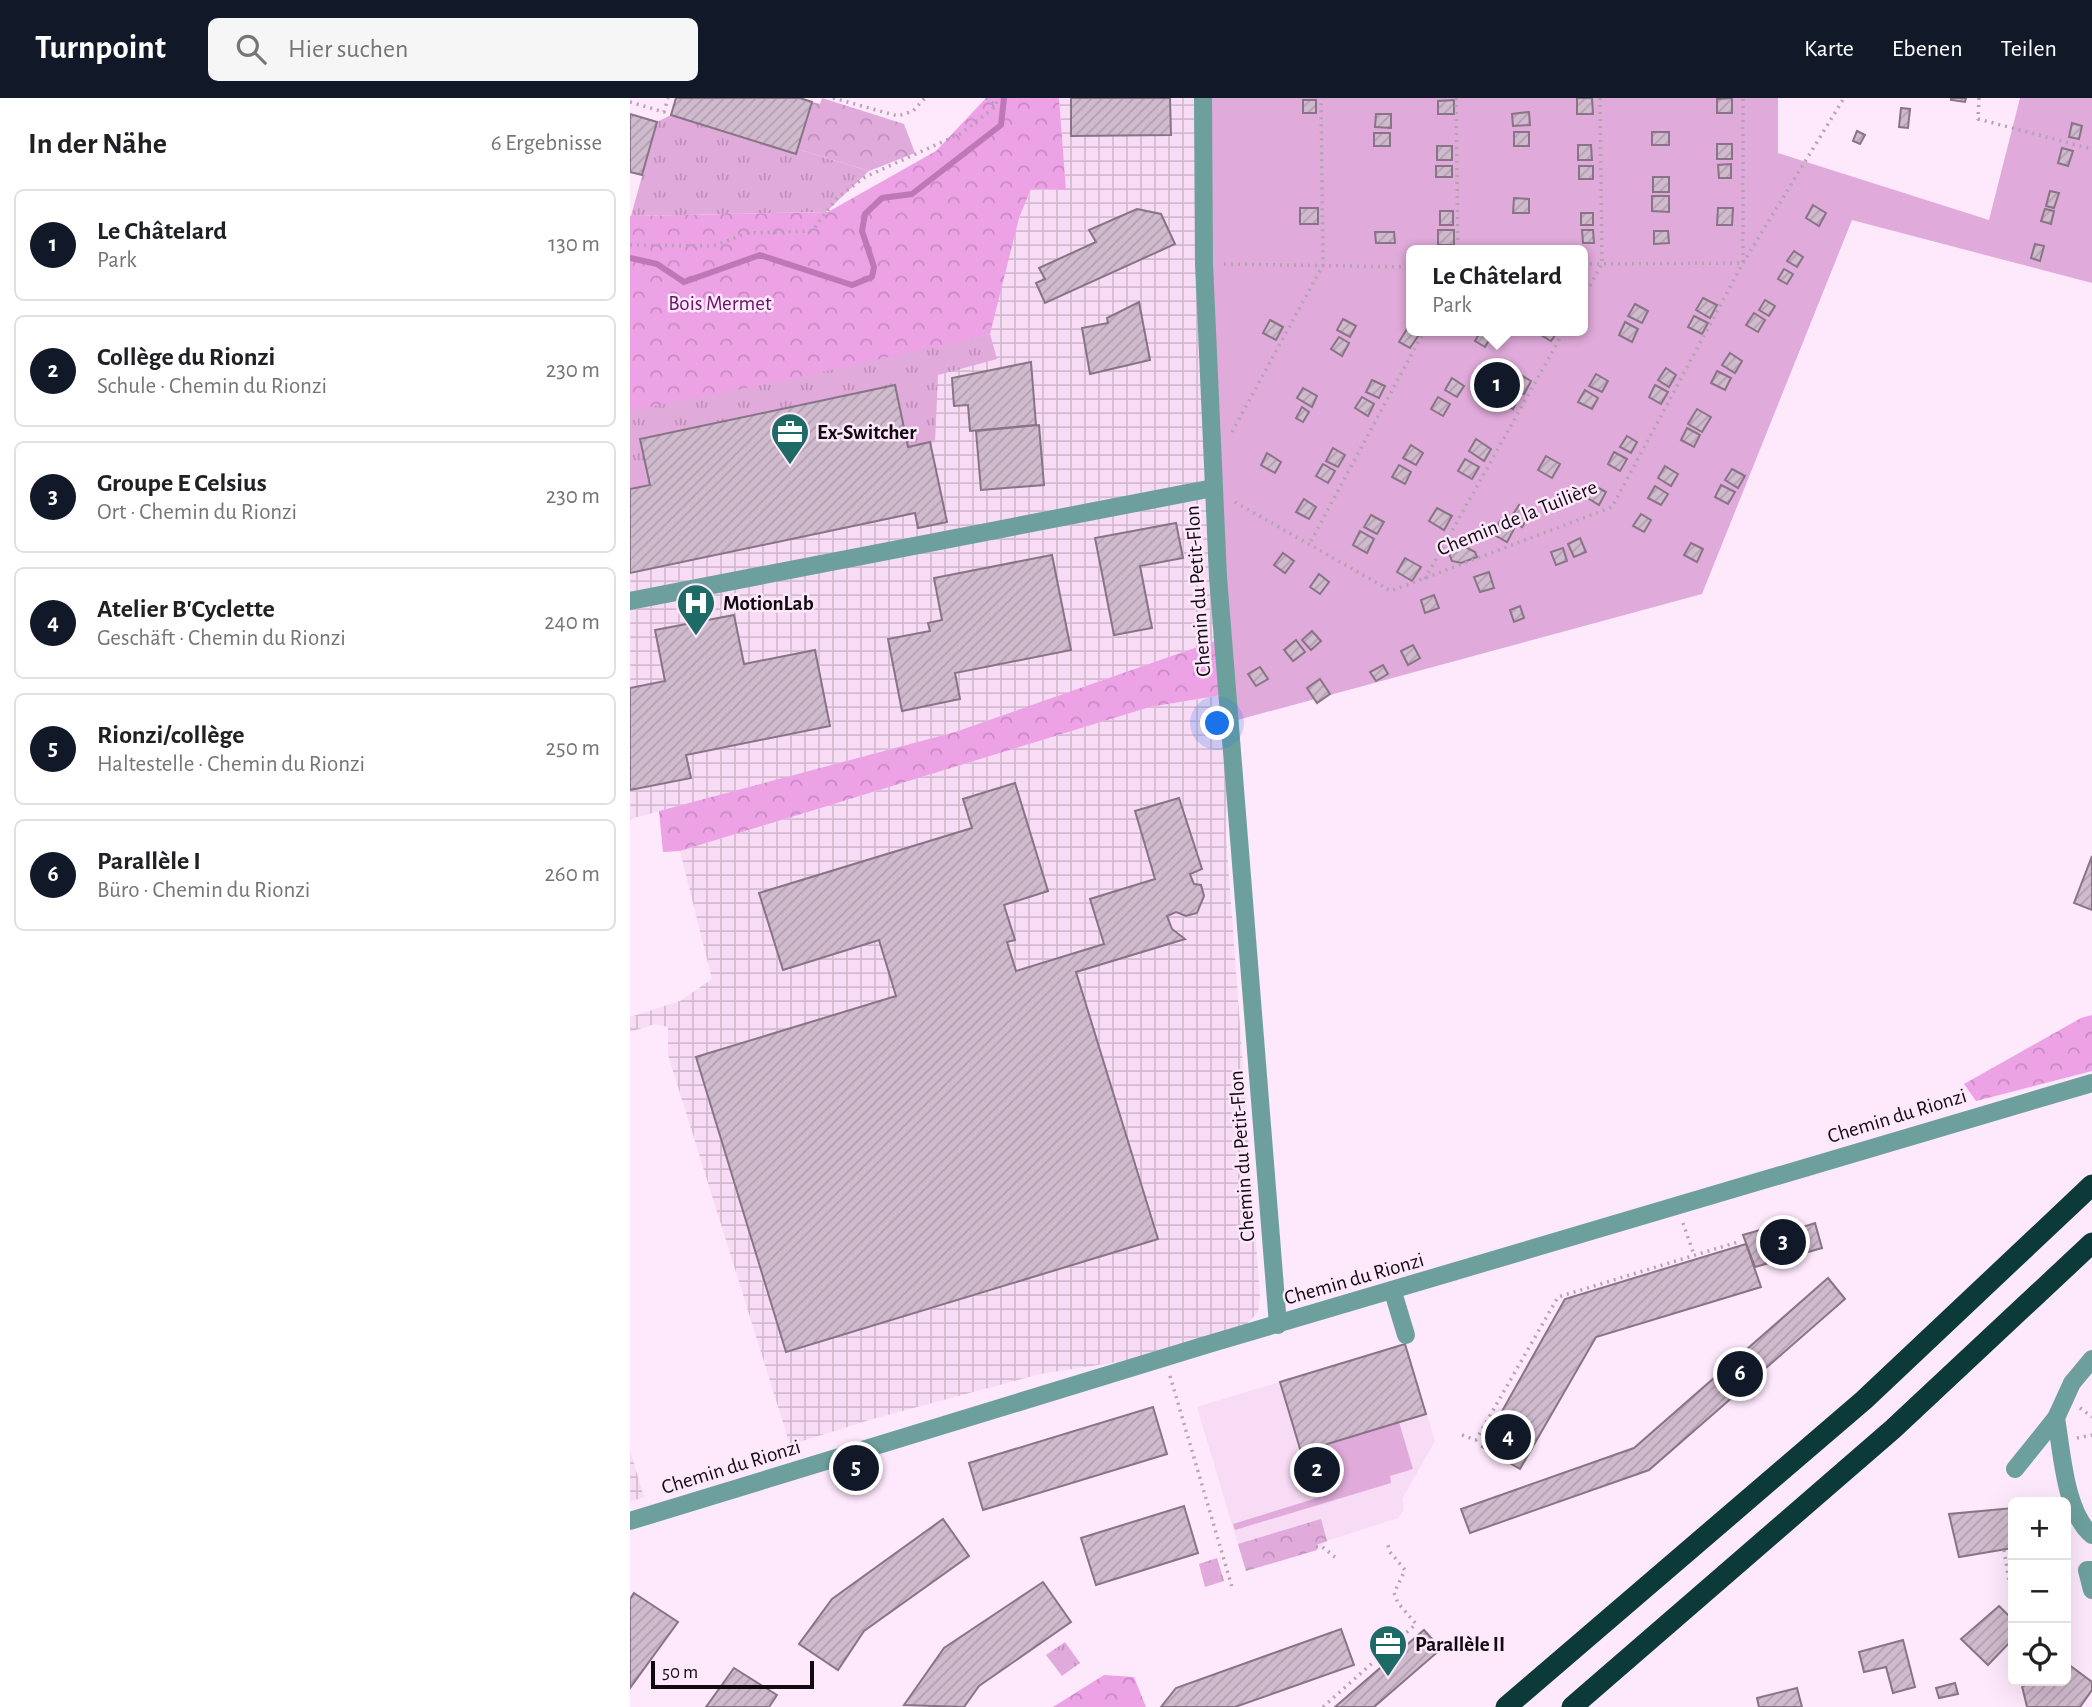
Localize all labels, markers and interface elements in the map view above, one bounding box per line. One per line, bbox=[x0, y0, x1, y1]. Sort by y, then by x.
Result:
search box bbox=[208, 18, 698, 81]
icon: search bbox=[232, 30, 270, 68]
text: Turnpoint bbox=[35, 32, 166, 65]
text: Hier suchen bbox=[288, 36, 409, 62]
text: Karte bbox=[1804, 37, 1854, 61]
text: Ebenen bbox=[1892, 37, 1963, 61]
text: Teilen bbox=[2001, 37, 2057, 61]
text: In der Nähe bbox=[28, 129, 167, 159]
text: 6 Ergebnisse bbox=[491, 132, 602, 155]
text: Le Châtelard bbox=[97, 218, 227, 244]
text: 1 bbox=[49, 233, 57, 256]
text: 130 m bbox=[548, 233, 600, 256]
popup bbox=[1406, 245, 1588, 336]
text: Park bbox=[97, 249, 137, 272]
text: Le Châtelard bbox=[1432, 263, 1562, 289]
park label: Bois Mermet bbox=[668, 293, 772, 314]
text: Park bbox=[1432, 294, 1472, 317]
text: Collège du Rionzi bbox=[97, 344, 275, 370]
text: 2 bbox=[48, 359, 58, 382]
text: 230 m bbox=[546, 359, 600, 382]
pin: 1 bbox=[1474, 359, 1520, 411]
text: Schule · Chemin du Rionzi bbox=[97, 375, 327, 398]
office icon: Ex-Switcher bbox=[769, 411, 811, 466]
place label: Ex-Switcher bbox=[817, 422, 917, 443]
text: Groupe E Celsius bbox=[97, 470, 267, 496]
street label: Chemin de la Tuilière bbox=[1434, 476, 1600, 560]
text: 3 bbox=[48, 485, 58, 508]
text: 230 m bbox=[546, 485, 600, 508]
text: Ort · Chemin du Rionzi bbox=[97, 501, 297, 524]
street label: Chemin du Petit-Flon bbox=[1182, 505, 1214, 677]
hospital icon: MotionLab bbox=[675, 582, 717, 637]
place label: MotionLab bbox=[723, 593, 814, 614]
text: Atelier B'Cyclette bbox=[97, 596, 275, 622]
text: 4 bbox=[47, 611, 59, 634]
text: 240 m bbox=[544, 611, 600, 634]
text: Geschäft · Chemin du Rionzi bbox=[97, 627, 346, 650]
your location bbox=[1200, 706, 1234, 740]
text: Rionzi/collège bbox=[97, 722, 244, 748]
text: 5 bbox=[48, 737, 58, 760]
text: 250 m bbox=[546, 737, 600, 760]
text: Haltestelle · Chemin du Rionzi bbox=[97, 753, 365, 776]
text: Parallèle I bbox=[97, 848, 201, 874]
text: 6 bbox=[47, 863, 59, 886]
text: 260 m bbox=[544, 863, 600, 886]
text: Büro · Chemin du Rionzi bbox=[97, 879, 310, 902]
street label: Chemin du Petit-Flon bbox=[1226, 1070, 1258, 1242]
street label: Chemin du Rionzi bbox=[1825, 1085, 1969, 1147]
pin: 3 bbox=[1760, 1216, 1806, 1268]
street label: Chemin du Rionzi bbox=[1282, 1249, 1426, 1309]
pin: 6 bbox=[1717, 1348, 1763, 1400]
pin: 4 bbox=[1485, 1411, 1531, 1463]
street label: Chemin du Rionzi bbox=[659, 1436, 803, 1498]
pin: 5 bbox=[833, 1442, 879, 1494]
pin: 2 bbox=[1294, 1444, 1340, 1496]
map controls bbox=[2008, 1497, 2071, 1686]
button: + bbox=[2008, 1497, 2071, 1560]
button: − bbox=[2008, 1560, 2071, 1623]
office icon: Parallèle II bbox=[1367, 1623, 1409, 1678]
button: locate bbox=[2008, 1623, 2071, 1686]
place label: Parallèle II bbox=[1415, 1634, 1505, 1655]
scale bar bbox=[651, 1658, 814, 1690]
text: 50 m bbox=[662, 1663, 698, 1682]

